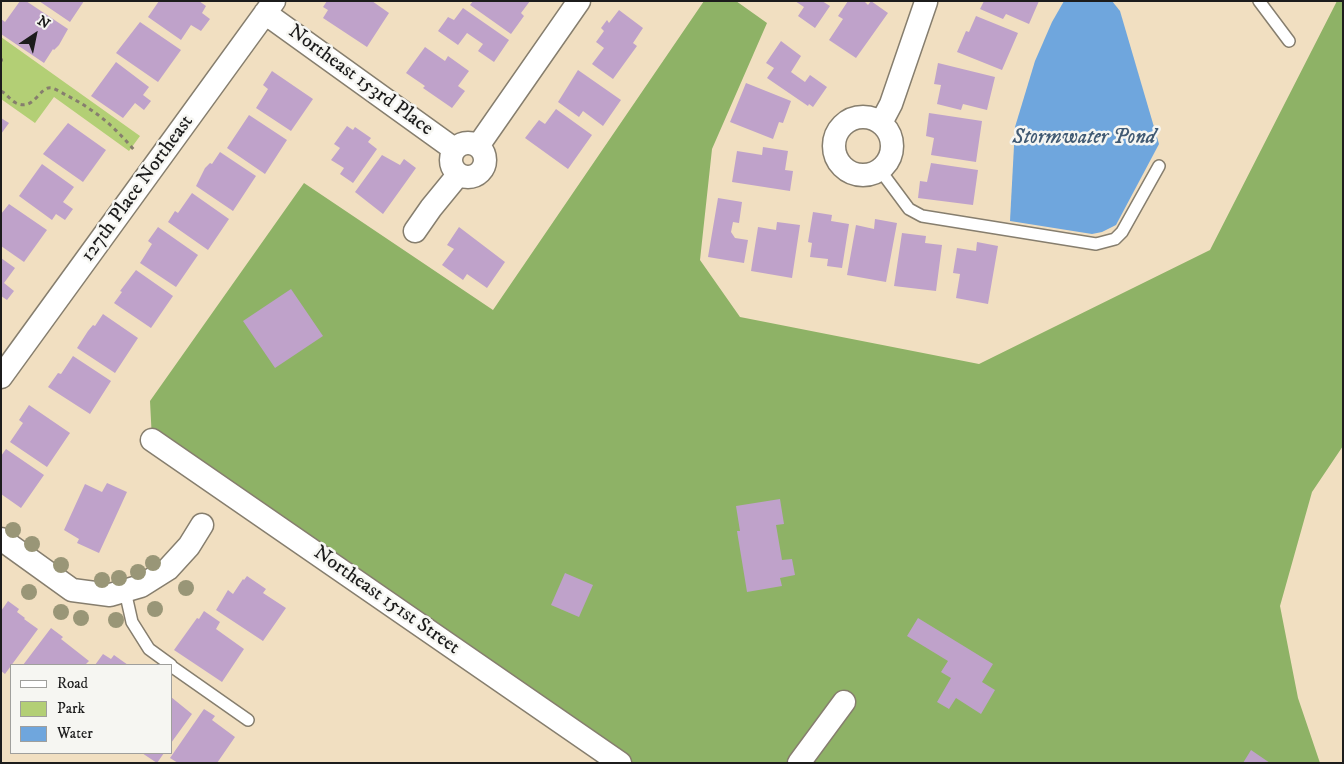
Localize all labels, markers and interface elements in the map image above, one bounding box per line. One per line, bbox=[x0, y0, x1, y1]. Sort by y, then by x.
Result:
north arrow bbox=[10, 10, 60, 60]
text: N bbox=[34, 12, 53, 33]
street label: Northeast 153rd Place bbox=[283, 20, 437, 142]
street label: 127th Place Northeast bbox=[77, 111, 199, 267]
water label: Stormwater Pond bbox=[1012, 126, 1156, 152]
street label: Northeast 151st Street bbox=[308, 541, 464, 661]
legend bbox=[10, 664, 172, 754]
text: Road bbox=[57, 674, 88, 693]
text: Park bbox=[57, 699, 85, 718]
text: Water bbox=[57, 724, 93, 743]

